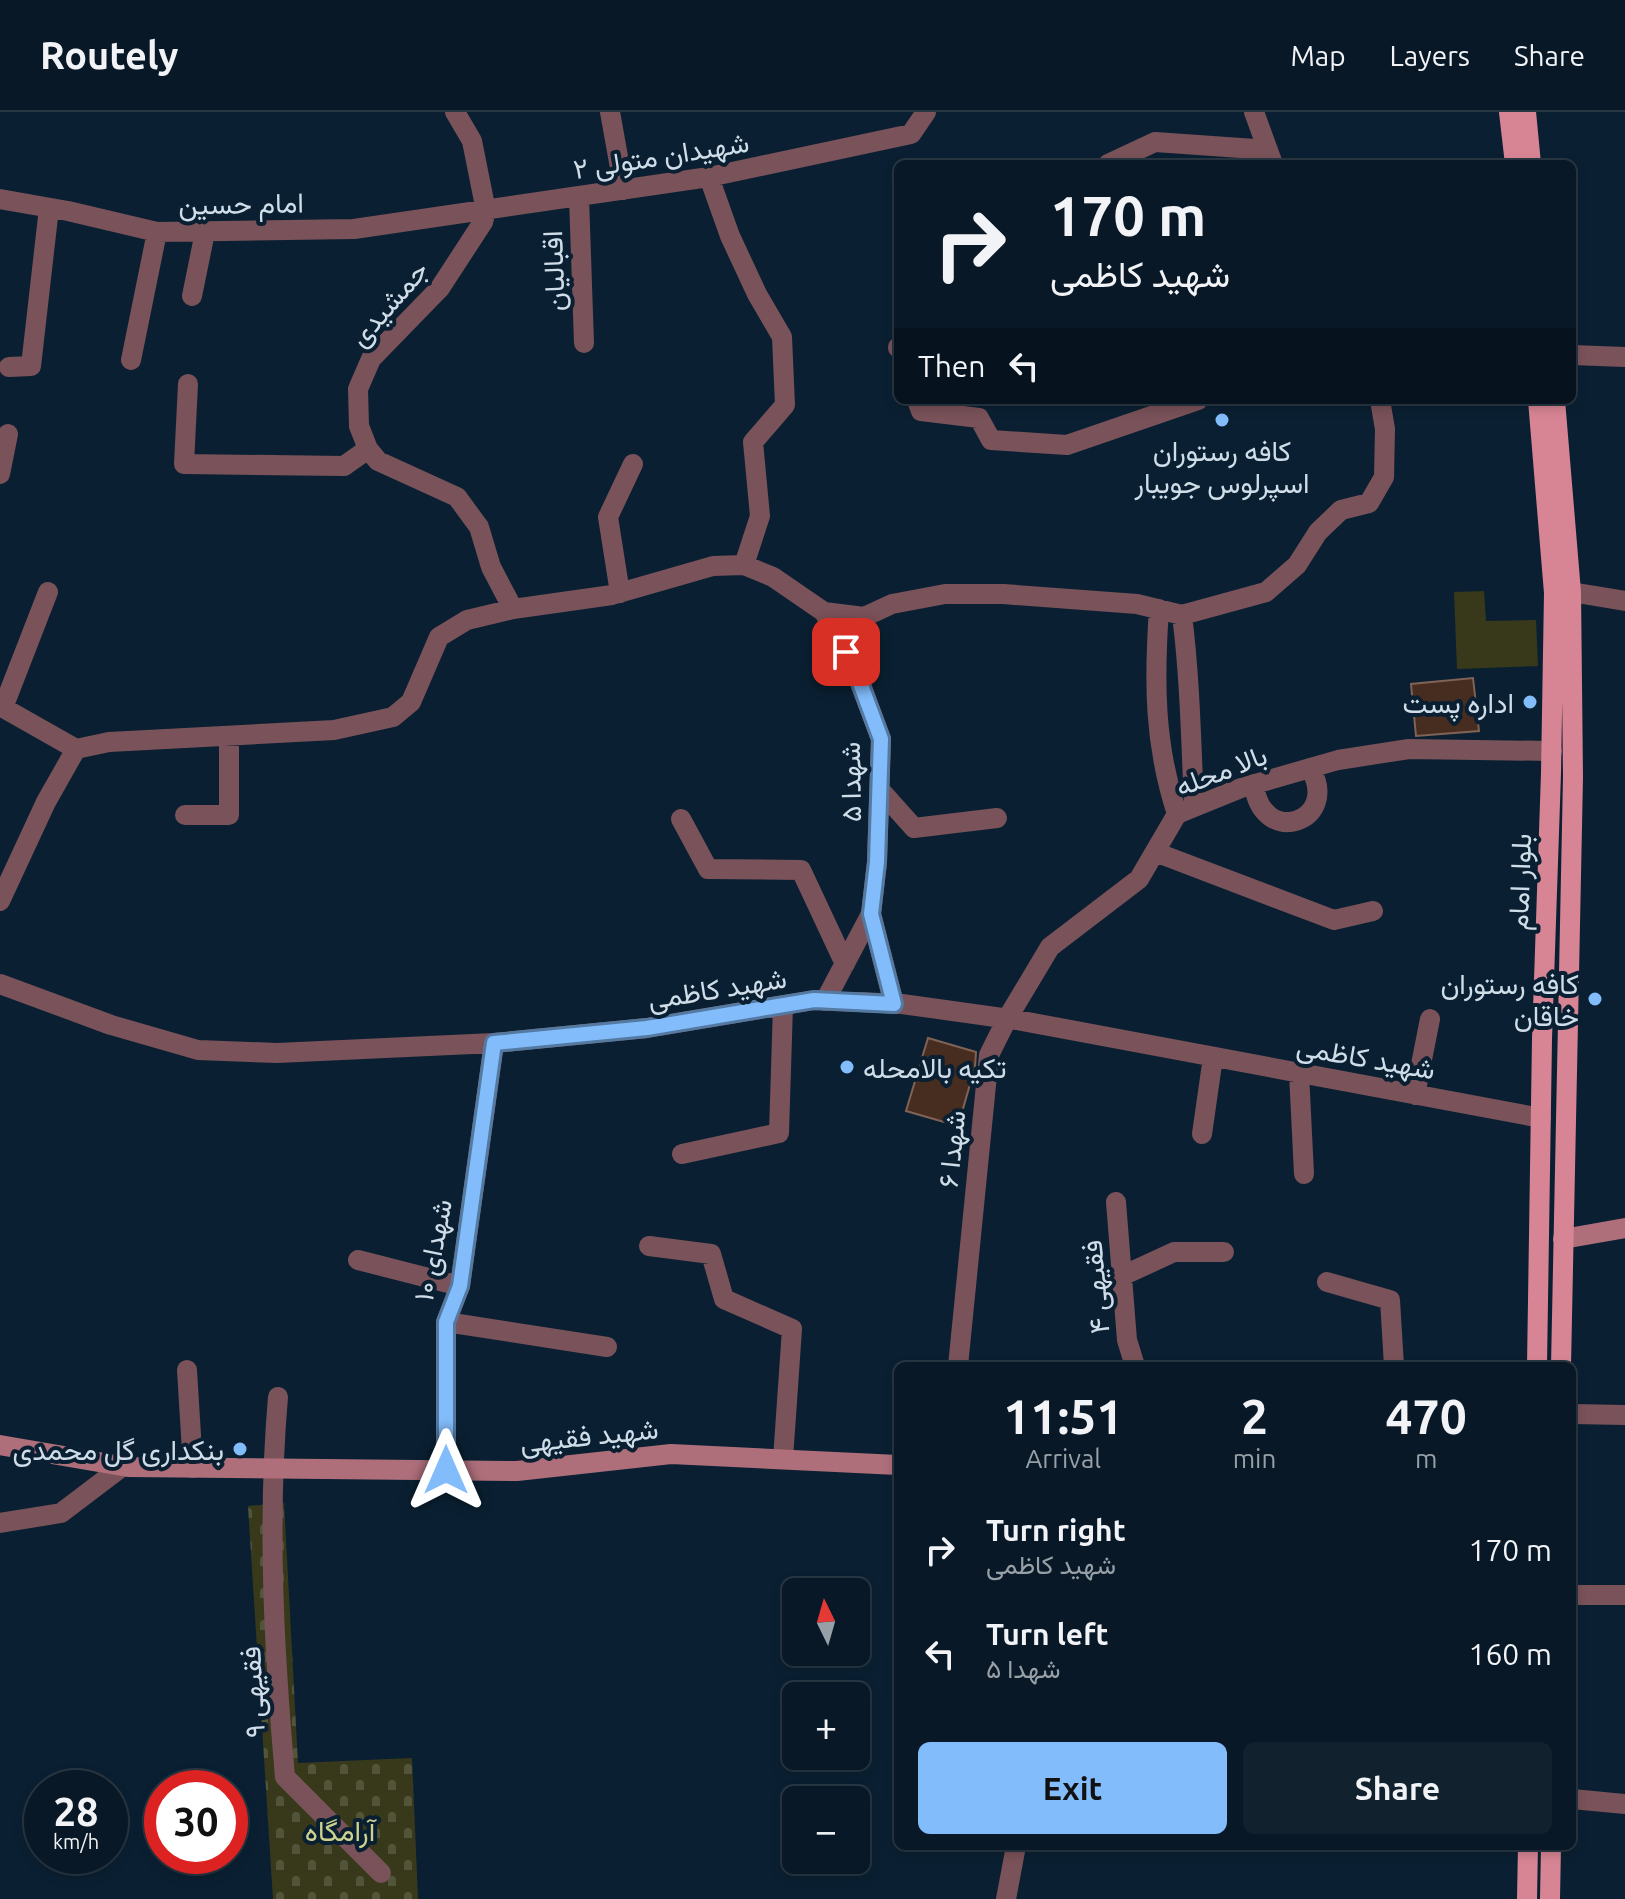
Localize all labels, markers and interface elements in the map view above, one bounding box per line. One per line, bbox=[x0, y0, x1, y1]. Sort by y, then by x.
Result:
text: Routely bbox=[40, 34, 178, 76]
text: Map bbox=[1290, 40, 1346, 71]
text: Layers bbox=[1390, 40, 1470, 71]
text: Share bbox=[1514, 40, 1585, 71]
street label: شهیدان متولی ۲ bbox=[571, 126, 752, 187]
text: 170 m bbox=[1050, 184, 1206, 247]
street label: امام حسین bbox=[178, 186, 304, 224]
icon: right bbox=[918, 192, 1022, 296]
street label: اقبالیان bbox=[536, 230, 572, 312]
text: شهید کاظمی bbox=[1050, 253, 1230, 294]
street label: جمشیدی bbox=[342, 254, 435, 353]
icon: left bbox=[1002, 344, 1046, 388]
text: Then bbox=[918, 349, 986, 383]
marker: کافه رستوران اسپرلوس جویبار bbox=[1213, 411, 1231, 429]
place label: کافه رستوران اسپرلوس جویبار bbox=[1133, 435, 1310, 502]
pin bbox=[812, 618, 880, 686]
icon: arrive bbox=[824, 630, 868, 674]
place label: اداره پست bbox=[1402, 687, 1514, 722]
marker: اداره پست bbox=[1521, 693, 1539, 711]
street label: بالا محله bbox=[1171, 738, 1272, 803]
street label: شهدا ۵ bbox=[834, 742, 869, 822]
street label: بلوار امام bbox=[1502, 833, 1540, 931]
street label: شهید کاظمی bbox=[645, 962, 789, 1017]
place label: کافه رستوران خاقان bbox=[1440, 968, 1579, 1032]
marker: کافه رستوران خاقان bbox=[1586, 990, 1604, 1008]
street label: شهید کاظمی bbox=[1294, 1030, 1438, 1087]
place label: تکیه بالامحله bbox=[863, 1052, 1007, 1085]
marker: تکیه بالامحله bbox=[838, 1058, 856, 1076]
street label: شهدا ۶ bbox=[932, 1109, 973, 1189]
street label: شهدای ۱۰ bbox=[407, 1196, 460, 1304]
street label: فقیهی ۴ bbox=[1075, 1239, 1118, 1335]
text: 11:51 bbox=[1003, 1389, 1123, 1443]
text: 2 bbox=[1241, 1389, 1268, 1443]
text: 470 bbox=[1386, 1389, 1467, 1443]
street label: شهید فقیهی bbox=[518, 1412, 660, 1461]
position arrow bbox=[404, 1428, 488, 1512]
place label: بنکداری گل محمدی bbox=[13, 1434, 224, 1468]
marker: بنکداری گل محمدی bbox=[231, 1440, 249, 1458]
text: Arrival bbox=[1025, 1444, 1101, 1473]
text: min bbox=[1233, 1444, 1276, 1473]
text: m bbox=[1415, 1444, 1437, 1473]
text: Turn right bbox=[986, 1513, 1126, 1547]
icon: right bbox=[918, 1528, 962, 1572]
text: 170 m bbox=[1468, 1533, 1552, 1567]
text: شهید کاظمی bbox=[986, 1550, 1116, 1579]
north arrow bbox=[782, 1578, 870, 1666]
map controls bbox=[782, 1578, 870, 1874]
text: Turn left bbox=[986, 1617, 1108, 1651]
icon: left bbox=[918, 1632, 962, 1676]
text: 160 m bbox=[1468, 1637, 1552, 1671]
street label: فقیهی ۹ bbox=[234, 1645, 273, 1739]
text: شهدا ۵ bbox=[986, 1654, 1061, 1683]
button: + bbox=[782, 1682, 870, 1770]
button: Exit bbox=[918, 1742, 1227, 1834]
button: Share bbox=[1243, 1742, 1552, 1834]
speed limit sign: 30 bbox=[144, 1770, 248, 1874]
button: − bbox=[782, 1786, 870, 1874]
text: 28 bbox=[53, 1789, 99, 1834]
park label: آرامگاه bbox=[305, 1815, 378, 1849]
text: km/h bbox=[53, 1830, 99, 1853]

